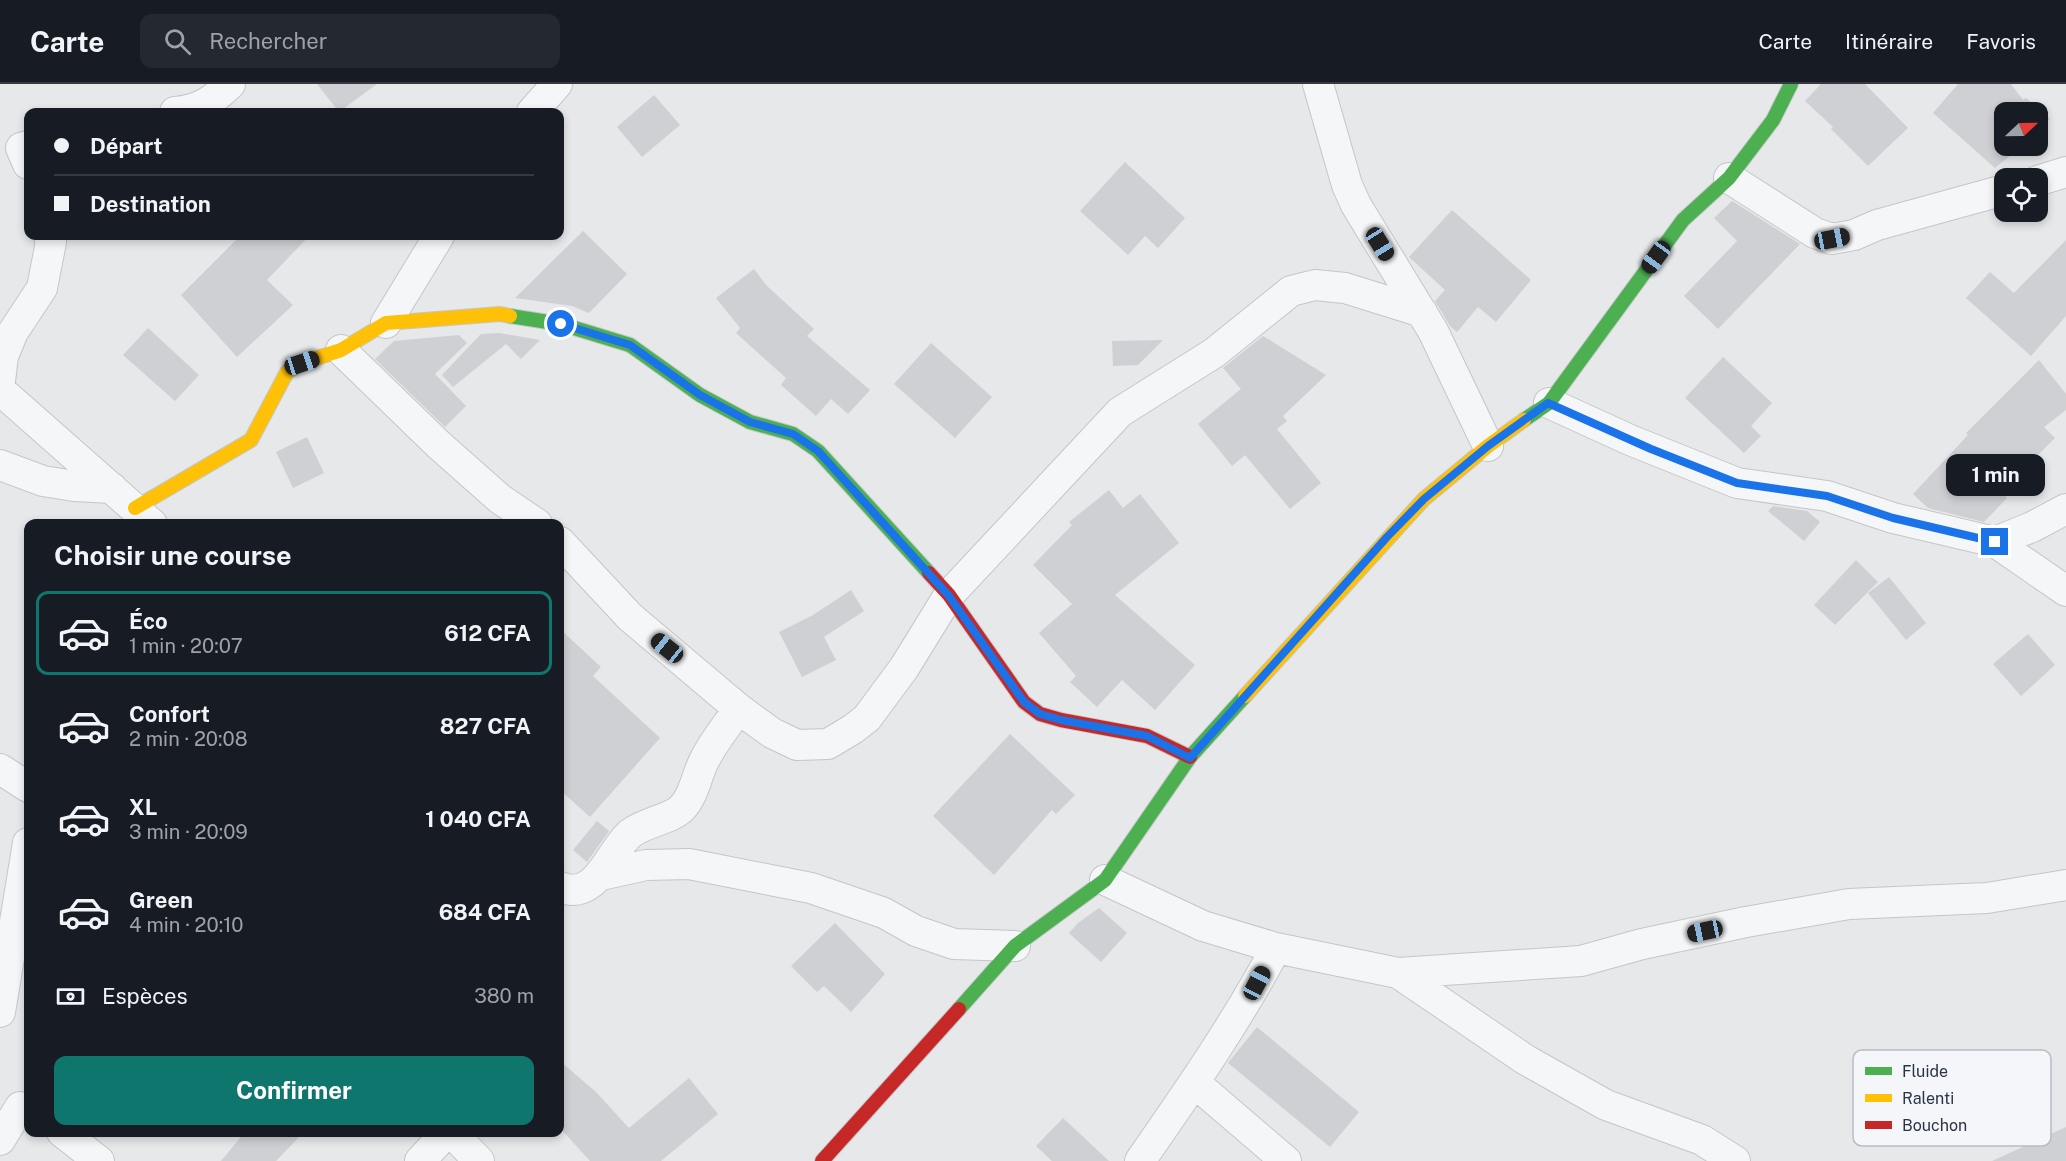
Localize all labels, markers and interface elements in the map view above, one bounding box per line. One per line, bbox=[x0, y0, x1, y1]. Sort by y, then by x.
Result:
search box bbox=[140, 14, 560, 68]
text: Carte bbox=[30, 25, 104, 58]
icon: search bbox=[161, 25, 194, 58]
text: Rechercher bbox=[209, 28, 327, 54]
text: Carte bbox=[1758, 29, 1812, 54]
text: Itinéraire bbox=[1845, 29, 1933, 54]
text: Favoris bbox=[1966, 29, 2036, 54]
north arrow bbox=[1994, 102, 2048, 156]
map controls bbox=[1994, 102, 2048, 222]
text: Départ bbox=[90, 133, 162, 159]
button: locate bbox=[1994, 168, 2048, 222]
text: Destination bbox=[90, 191, 211, 217]
car bbox=[1363, 224, 1397, 264]
car bbox=[1813, 227, 1851, 251]
car bbox=[1638, 237, 1674, 277]
route start bbox=[547, 310, 574, 337]
car bbox=[282, 349, 322, 377]
callout: 1 min bbox=[1946, 455, 2044, 497]
text: 1 min bbox=[1971, 463, 2020, 487]
route end bbox=[1981, 528, 2008, 555]
text: Choisir une course bbox=[54, 539, 292, 571]
icon: car bbox=[57, 606, 111, 660]
text: Éco bbox=[129, 608, 168, 634]
text: 612 CFA bbox=[444, 620, 531, 646]
car bbox=[647, 630, 687, 666]
text: 1 min · 20:07 bbox=[129, 634, 243, 658]
icon: car bbox=[57, 699, 111, 753]
text: Confort bbox=[129, 701, 210, 727]
text: 827 CFA bbox=[440, 713, 531, 739]
text: 2 min · 20:08 bbox=[129, 727, 248, 751]
icon: car bbox=[57, 792, 111, 846]
text: XL bbox=[129, 794, 157, 820]
text: 1 040 CFA bbox=[425, 806, 531, 832]
text: 3 min · 20:09 bbox=[129, 820, 248, 844]
icon: car bbox=[57, 885, 111, 939]
text: Green bbox=[129, 887, 193, 913]
text: 684 CFA bbox=[439, 899, 531, 925]
text: 4 min · 20:10 bbox=[129, 913, 244, 937]
car bbox=[1686, 918, 1724, 944]
car bbox=[1241, 963, 1273, 1003]
icon: cash bbox=[54, 980, 87, 1013]
text: Espèces bbox=[102, 983, 188, 1009]
text: 380 m bbox=[474, 984, 534, 1008]
legend bbox=[1853, 1050, 2051, 1146]
button: Confirmer bbox=[54, 1056, 534, 1125]
text: Fluide bbox=[1902, 1062, 1948, 1081]
text: Ralenti bbox=[1902, 1089, 1954, 1108]
text: Bouchon bbox=[1902, 1116, 1967, 1135]

